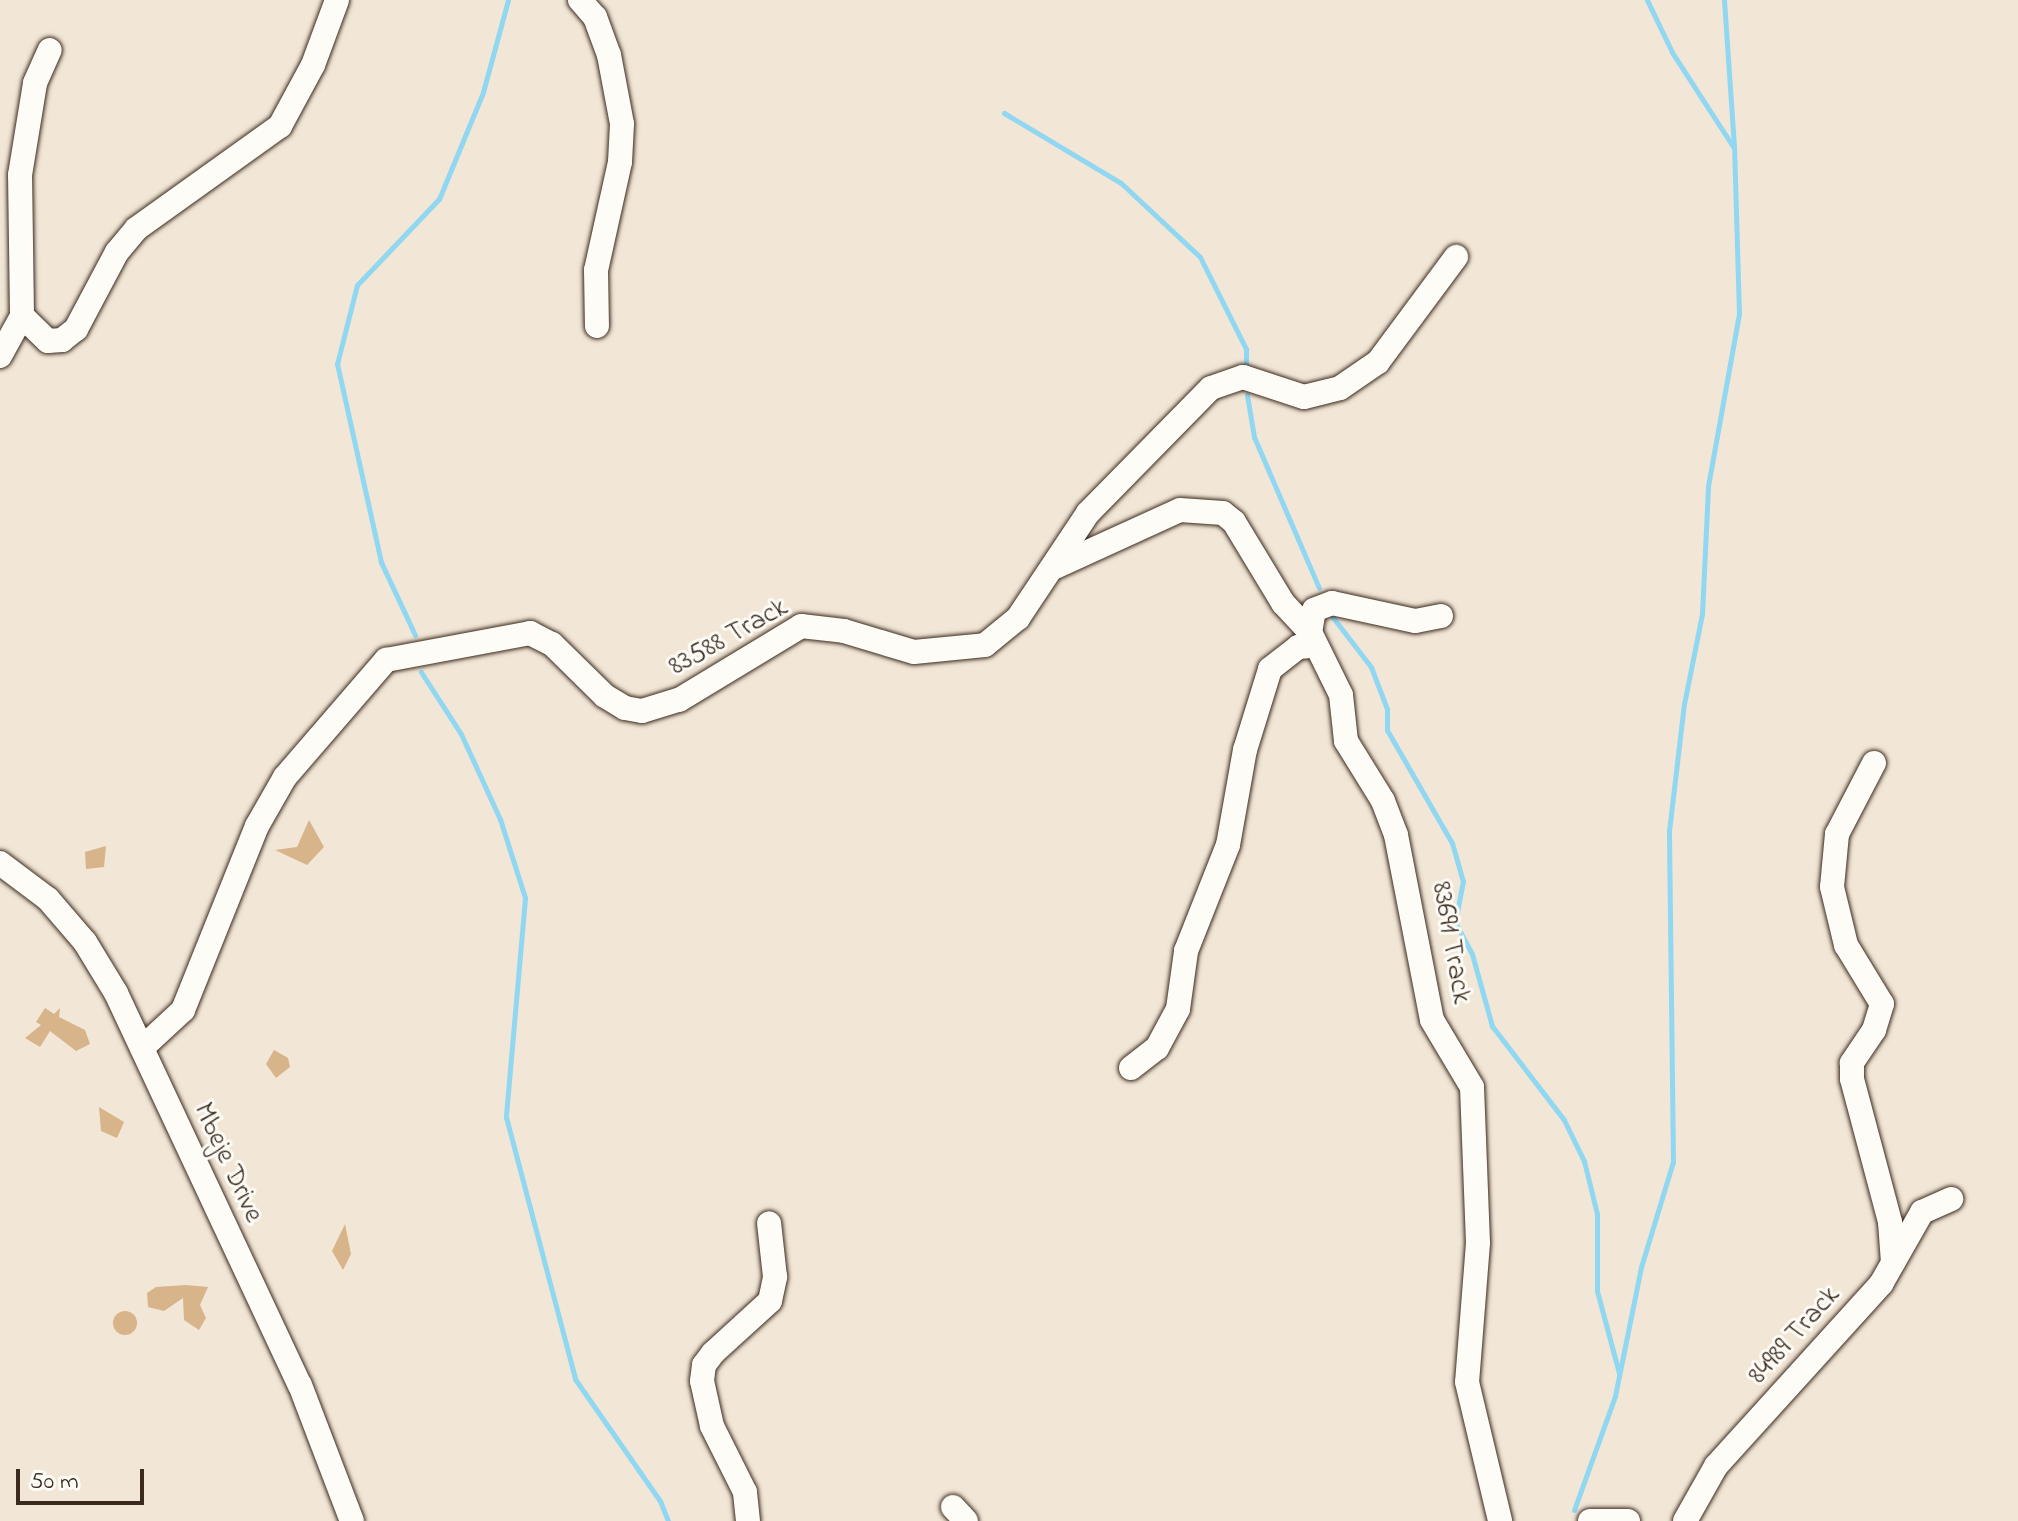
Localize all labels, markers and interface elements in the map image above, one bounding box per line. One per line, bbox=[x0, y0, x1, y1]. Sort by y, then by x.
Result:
street label: 83588 Track bbox=[664, 592, 794, 684]
street label: 83691 Track bbox=[1423, 879, 1477, 1007]
street label: Mbeje Drive bbox=[185, 1098, 269, 1228]
street label: 84989 Track bbox=[1742, 1280, 1848, 1392]
scale bar bbox=[20, 1453, 148, 1503]
text: 50 m bbox=[30, 1465, 79, 1500]

